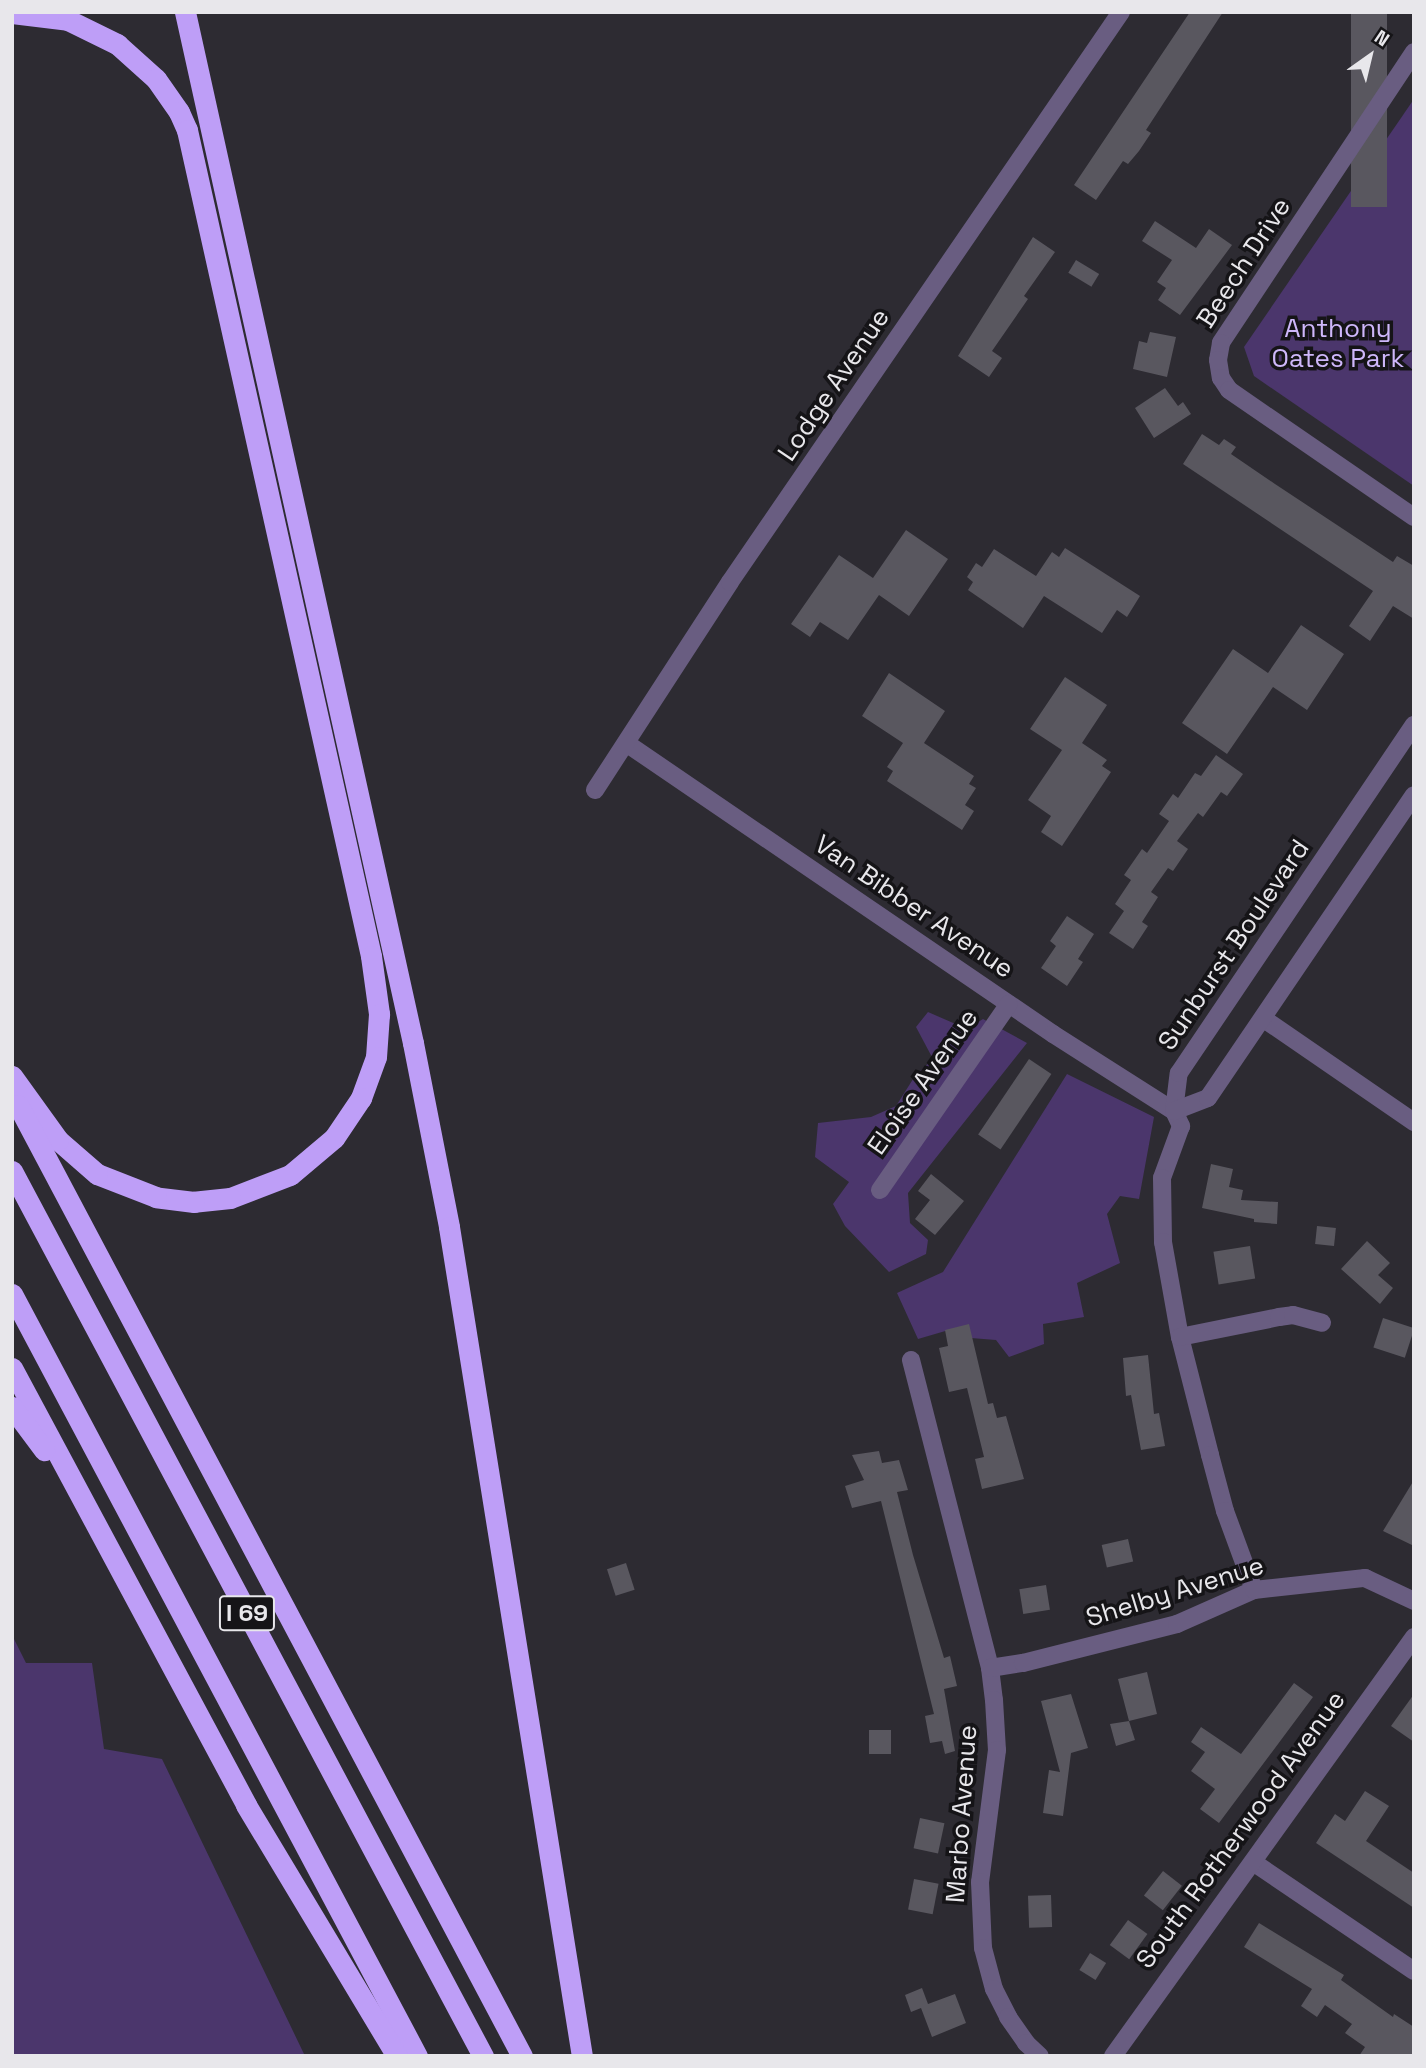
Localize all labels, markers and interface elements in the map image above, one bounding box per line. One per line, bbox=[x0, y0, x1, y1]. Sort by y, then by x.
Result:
north arrow bbox=[1335, 21, 1405, 91]
text: N bbox=[1370, 24, 1394, 52]
street label: Beech Drive bbox=[1190, 192, 1298, 334]
street label: Lodge Avenue bbox=[771, 303, 897, 467]
park label: Anthony Oates Park bbox=[1272, 313, 1404, 374]
street label: Van Bibber Avenue bbox=[808, 829, 1020, 985]
street label: Sunburst Boulevard bbox=[1152, 834, 1316, 1056]
street label: Eloise Avenue bbox=[861, 1003, 985, 1161]
street label: Shelby Avenue bbox=[1082, 1550, 1268, 1634]
road number: I 69 bbox=[217, 1592, 277, 1633]
street label: South Rotherwood Avenue bbox=[1130, 1685, 1352, 1975]
street label: Marbo Avenue bbox=[940, 1724, 984, 1904]

